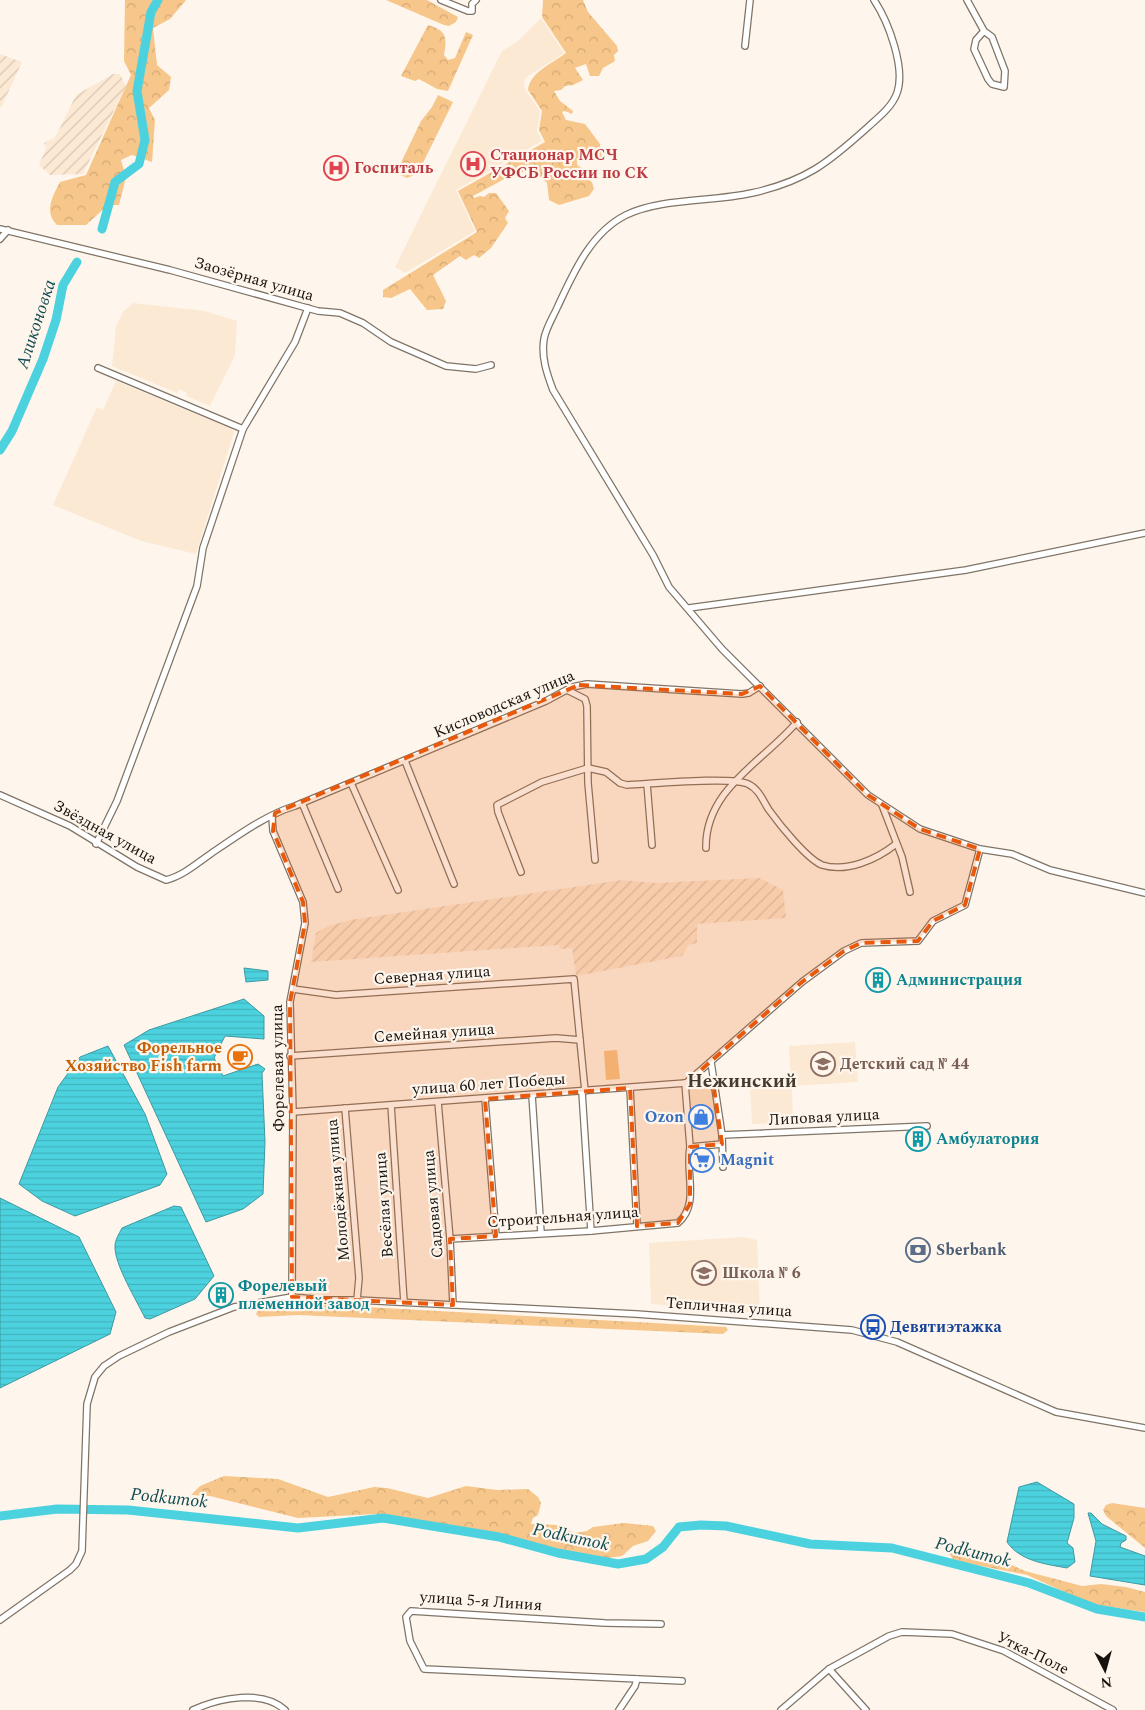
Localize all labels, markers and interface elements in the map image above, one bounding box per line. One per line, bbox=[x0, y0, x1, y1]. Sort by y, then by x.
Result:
place label: Стационар МСЧ УФСБ России по СК bbox=[490, 143, 649, 185]
hospital icon: Стационар МСЧ УФСБ России по СК bbox=[460, 151, 486, 177]
hospital icon: Госпиталь bbox=[323, 155, 349, 181]
place label: Госпиталь bbox=[354, 156, 434, 180]
street label: Заозёрная улица bbox=[191, 250, 317, 308]
water label: Аликоновка bbox=[9, 276, 63, 373]
street label: Кисловодская улица bbox=[430, 663, 578, 745]
street label: Звёздная улица bbox=[49, 794, 161, 870]
street label: Северная улица bbox=[373, 959, 491, 991]
building icon: Администрация bbox=[865, 967, 891, 993]
place label: Администрация bbox=[896, 968, 1023, 992]
street label: Форелевая улица bbox=[265, 1004, 291, 1132]
street label: Семейная улица bbox=[373, 1017, 495, 1049]
place label: Форельное Хозяйство Fish farm bbox=[65, 1036, 223, 1078]
cafe icon: Форельное Хозяйство Fish farm bbox=[227, 1044, 253, 1070]
school or university icon: Детский сад № 44 bbox=[810, 1051, 836, 1077]
place label: Детский сад № 44 bbox=[840, 1052, 969, 1076]
street label: улица 60 лет Победы bbox=[411, 1067, 567, 1101]
district label: Нежинский bbox=[687, 1067, 797, 1096]
street label: Липовая улица bbox=[768, 1102, 880, 1132]
shop icon: Ozon bbox=[688, 1104, 714, 1130]
place label: Ozon bbox=[645, 1105, 684, 1129]
street label: Молодёжная улица bbox=[320, 1118, 356, 1262]
building icon: Амбулатория bbox=[905, 1126, 931, 1152]
place label: Амбулатория bbox=[936, 1127, 1039, 1151]
supermarket icon: Magnit bbox=[689, 1147, 715, 1173]
place label: Magnit bbox=[720, 1148, 774, 1172]
street label: Садовая улица bbox=[416, 1149, 450, 1259]
street label: Весёлая улица bbox=[368, 1151, 400, 1259]
street label: Строительная улица bbox=[486, 1200, 640, 1234]
bank icon: Sberbank bbox=[905, 1237, 931, 1263]
place label: Sberbank bbox=[936, 1238, 1007, 1262]
school or university icon: Школа № 6 bbox=[691, 1260, 717, 1286]
place label: Школа № 6 bbox=[722, 1261, 801, 1285]
place label: Форелевый племенной завод bbox=[238, 1274, 370, 1316]
building icon: Форелевый племенной завод bbox=[208, 1282, 234, 1308]
street label: Тепличная улица bbox=[665, 1291, 793, 1323]
bus stop icon: Девятиэтажка bbox=[860, 1314, 886, 1340]
place label: Девятиэтажка bbox=[890, 1315, 1002, 1339]
water label: Podkumok bbox=[129, 1481, 210, 1516]
water label: Podkumok bbox=[530, 1516, 612, 1558]
water label: Podkumok bbox=[932, 1529, 1015, 1575]
street label: улица 5-я Линия bbox=[418, 1585, 543, 1617]
street label: Утка-Поле bbox=[993, 1625, 1073, 1681]
north arrow bbox=[1080, 1645, 1130, 1695]
text: N bbox=[1100, 1671, 1113, 1693]

